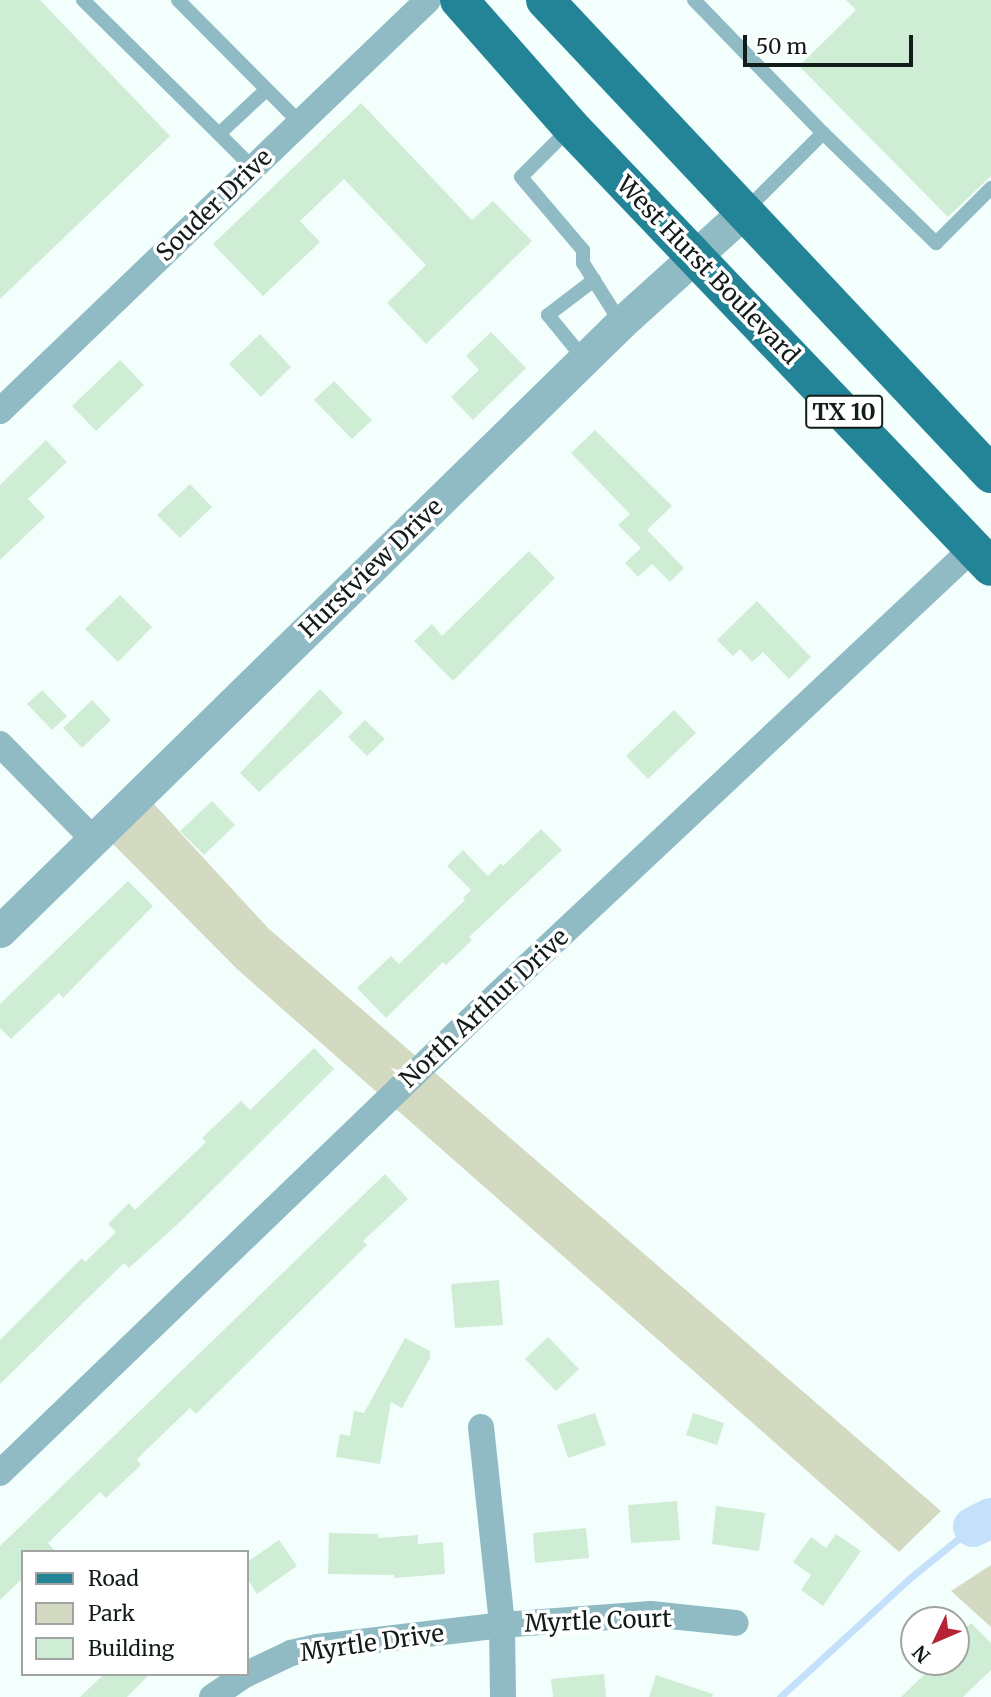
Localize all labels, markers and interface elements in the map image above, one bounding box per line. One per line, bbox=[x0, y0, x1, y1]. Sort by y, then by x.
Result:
scale bar bbox=[746, 21, 916, 65]
text: 50 m bbox=[756, 33, 807, 60]
street label: Souder Drive bbox=[150, 143, 278, 267]
street label: West Hurst Boulevard bbox=[611, 170, 805, 370]
road number: TX 10 bbox=[804, 392, 884, 432]
street label: Hurstview Drive bbox=[293, 492, 449, 644]
street label: North Arthur Drive bbox=[394, 922, 574, 1094]
legend bbox=[21, 1550, 248, 1676]
text: Road bbox=[88, 1565, 139, 1592]
text: Park bbox=[88, 1600, 135, 1627]
street label: Myrtle Court bbox=[524, 1604, 672, 1638]
north arrow bbox=[900, 1606, 970, 1676]
street label: Myrtle Drive bbox=[298, 1619, 446, 1667]
text: Building bbox=[88, 1635, 174, 1662]
text: N bbox=[907, 1640, 935, 1668]

